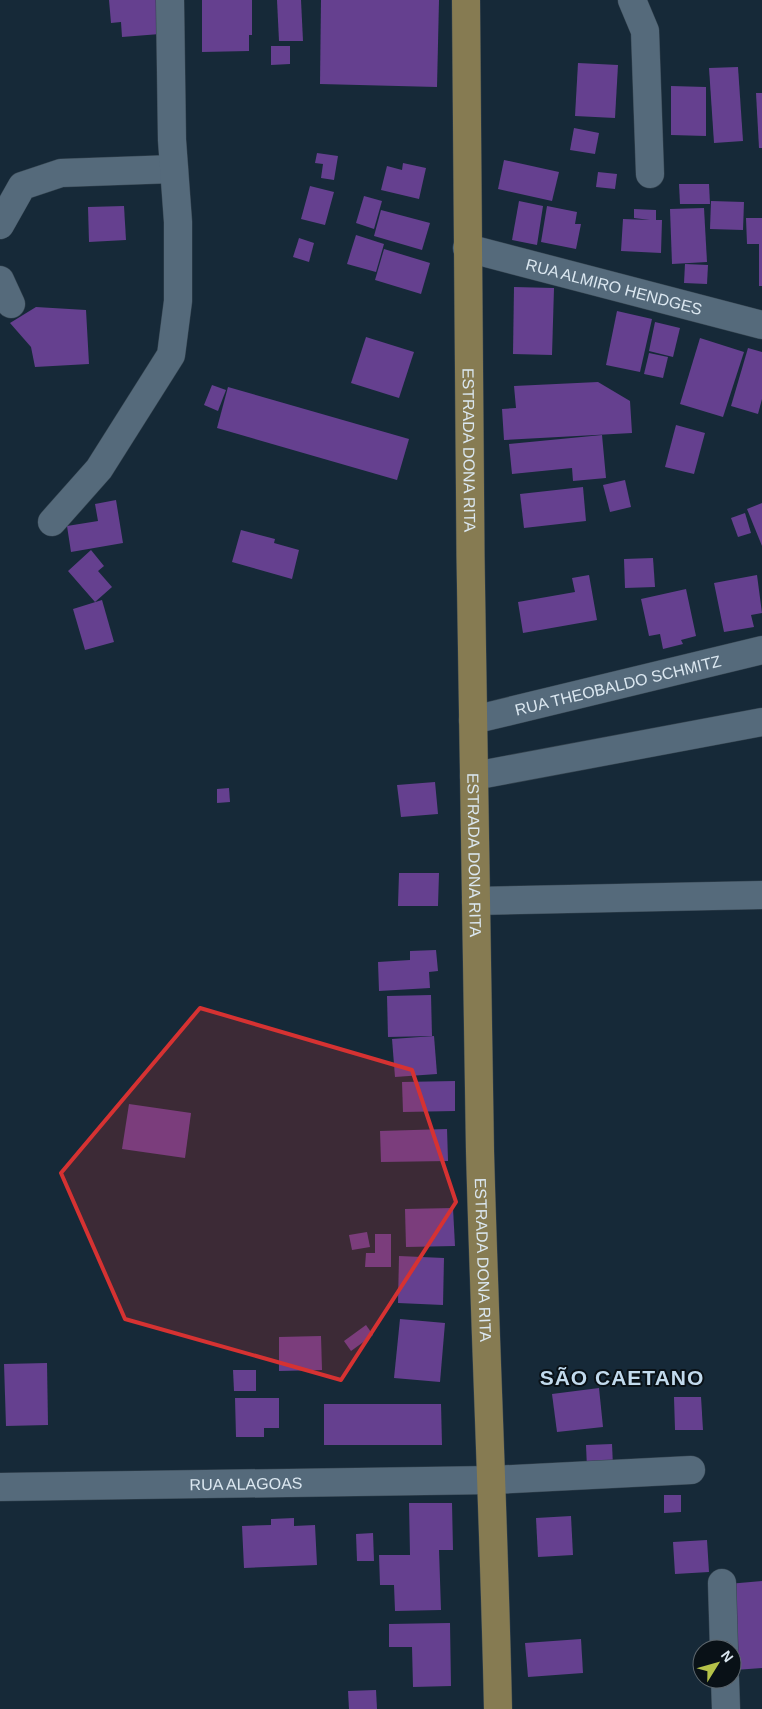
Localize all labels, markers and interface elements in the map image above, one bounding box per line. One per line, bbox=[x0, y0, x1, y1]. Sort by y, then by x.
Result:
street label: RUA ALMIRO HENDGES bbox=[524, 255, 704, 318]
street label: ESTRADA DONA RITA bbox=[460, 368, 479, 533]
street label: RUA THEOBALDO SCHMITZ bbox=[513, 652, 723, 718]
street label: ESTRADA DONA RITA bbox=[465, 773, 484, 938]
street label: ESTRADA DONA RITA bbox=[472, 1178, 495, 1343]
district label: SÃO CAETANO bbox=[540, 1366, 704, 1389]
street label: RUA ALAGOAS bbox=[189, 1474, 303, 1493]
north arrow bbox=[692, 1639, 742, 1689]
text: N bbox=[718, 1647, 737, 1665]

